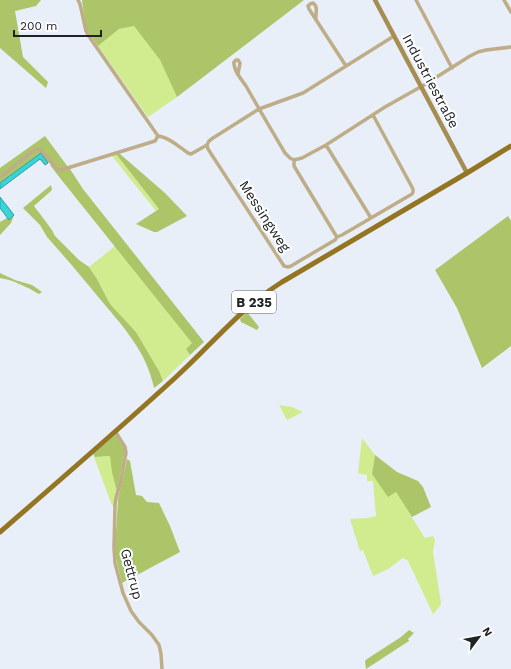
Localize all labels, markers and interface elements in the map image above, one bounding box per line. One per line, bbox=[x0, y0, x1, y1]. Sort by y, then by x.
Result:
scale bar bbox=[14, 12, 101, 38]
text: 200 m bbox=[20, 19, 57, 33]
street label: Industriestraße bbox=[399, 31, 463, 131]
street label: Messingweg bbox=[236, 178, 294, 255]
road number: B 235 bbox=[232, 291, 276, 313]
street label: Gettrup bbox=[118, 547, 146, 601]
north arrow bbox=[459, 617, 499, 657]
text: N bbox=[479, 625, 495, 639]

